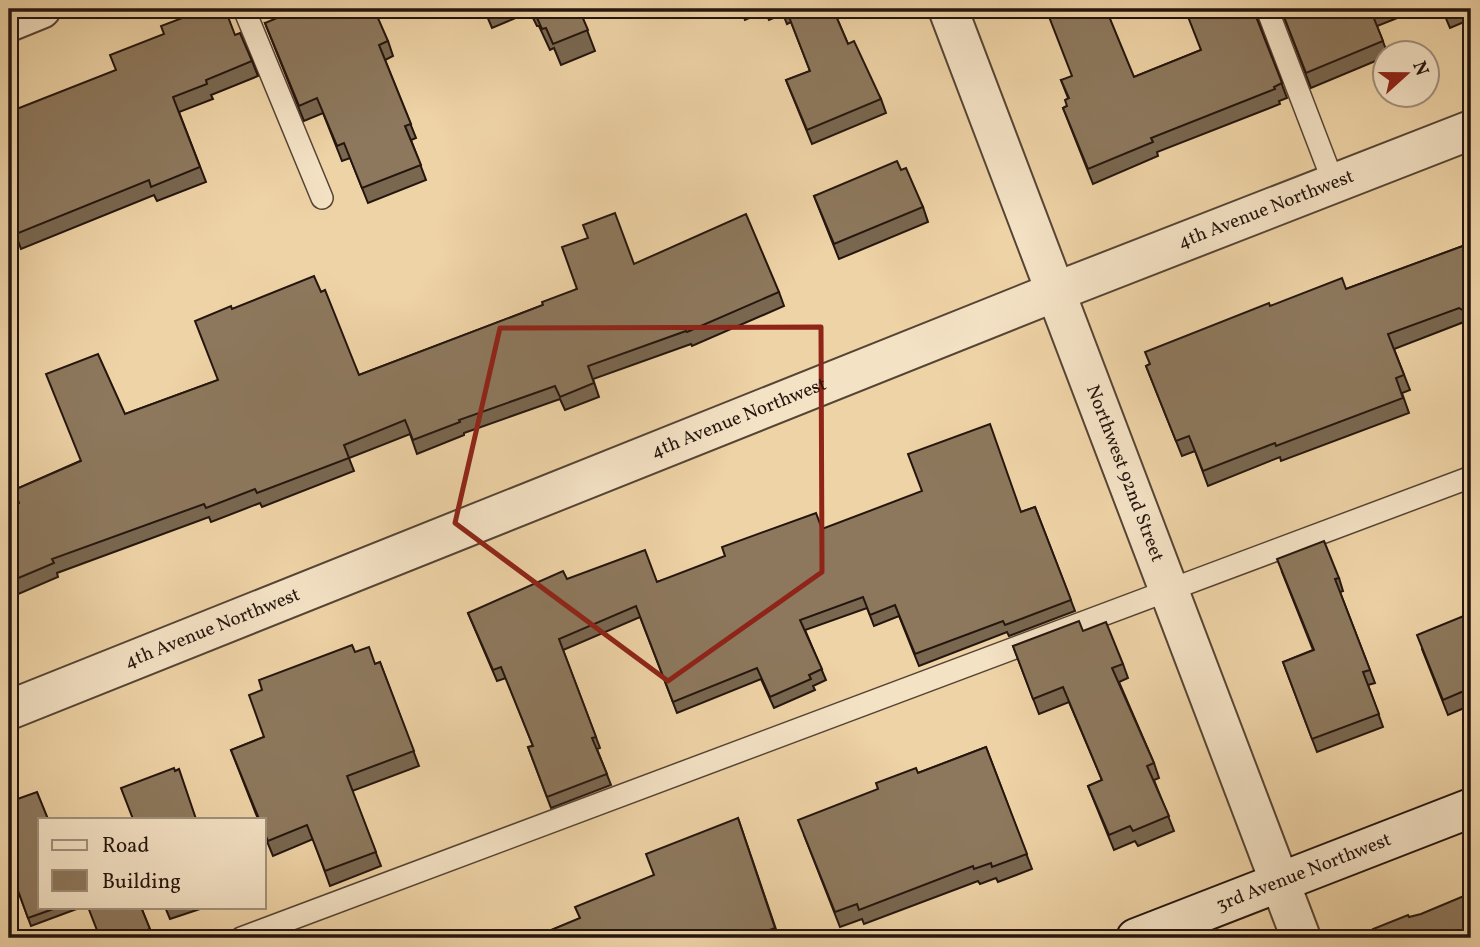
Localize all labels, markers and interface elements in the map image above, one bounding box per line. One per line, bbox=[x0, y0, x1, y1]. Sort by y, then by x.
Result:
north arrow bbox=[1372, 38, 1442, 108]
text: N bbox=[1405, 58, 1435, 80]
street label: 4th Avenue Northwest bbox=[1174, 164, 1358, 256]
street label: 4th Avenue Northwest bbox=[647, 371, 831, 465]
street label: Northwest 92nd Street bbox=[1079, 381, 1170, 566]
street label: 4th Avenue Northwest bbox=[121, 582, 304, 675]
legend bbox=[38, 818, 266, 908]
street label: 3rd Avenue Northwest bbox=[1212, 827, 1396, 919]
text: Road bbox=[102, 832, 149, 861]
text: Building bbox=[102, 868, 181, 897]

